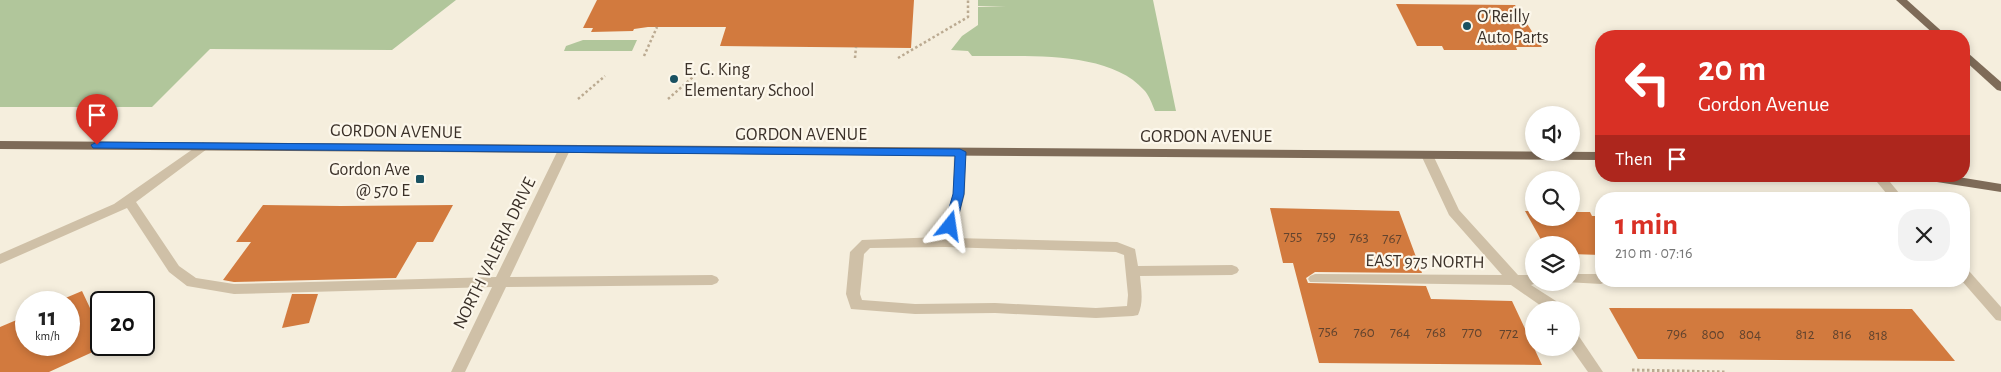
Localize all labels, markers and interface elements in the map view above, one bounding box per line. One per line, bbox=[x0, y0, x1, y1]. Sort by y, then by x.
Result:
place label: O'Reilly Auto Parts bbox=[1477, 8, 1549, 47]
marker: O'Reilly Auto Parts bbox=[1461, 20, 1473, 32]
icon: left bbox=[1615, 50, 1680, 115]
text: 20 m bbox=[1698, 52, 1766, 87]
place label: E. G. King Elementary School bbox=[684, 61, 815, 100]
marker: E. G. King Elementary School bbox=[668, 73, 680, 85]
text: Gordon Avenue bbox=[1698, 93, 1830, 115]
pin bbox=[76, 94, 118, 145]
icon: arrive bbox=[83, 101, 111, 129]
map controls bbox=[1525, 106, 1580, 356]
button: sound bbox=[1525, 106, 1580, 161]
street label: GORDON AVENUE bbox=[330, 122, 462, 142]
street label: GORDON AVENUE bbox=[735, 126, 867, 144]
street label: GORDON AVENUE bbox=[1140, 128, 1272, 146]
icon: arrive bbox=[1663, 145, 1691, 173]
text: Then bbox=[1615, 150, 1653, 169]
place label: Gordon Ave @ 570 E bbox=[329, 161, 410, 200]
button: search bbox=[1525, 171, 1580, 226]
marker: Gordon Ave @ 570 E bbox=[414, 173, 426, 185]
street label: NORTH VALERIA DRIVE bbox=[450, 174, 540, 332]
position arrow bbox=[923, 199, 975, 251]
button: close bbox=[1898, 209, 1950, 261]
text: 1 min bbox=[1615, 210, 1678, 240]
house number: 755 bbox=[1284, 229, 1302, 244]
house number: 759 bbox=[1316, 229, 1336, 244]
house number: 763 bbox=[1349, 230, 1369, 245]
house number: 767 bbox=[1382, 231, 1402, 246]
button: layers bbox=[1525, 236, 1580, 291]
text: 210 m · 07:16 bbox=[1615, 245, 1692, 261]
street label: EAST 975 NORTH bbox=[1365, 252, 1485, 272]
speed limit sign: 20 bbox=[90, 291, 155, 356]
button: + bbox=[1525, 301, 1580, 356]
text: 11 bbox=[38, 305, 57, 330]
house number: 756 bbox=[1318, 324, 1338, 339]
house number: 760 bbox=[1353, 325, 1375, 340]
house number: 764 bbox=[1390, 325, 1410, 340]
house number: 768 bbox=[1426, 325, 1446, 340]
house number: 770 bbox=[1462, 325, 1482, 340]
house number: 772 bbox=[1499, 326, 1519, 341]
house number: 796 bbox=[1667, 326, 1687, 341]
house number: 800 bbox=[1702, 327, 1725, 342]
house number: 804 bbox=[1739, 327, 1761, 342]
house number: 812 bbox=[1795, 327, 1815, 342]
house number: 816 bbox=[1832, 327, 1852, 342]
house number: 818 bbox=[1868, 328, 1888, 343]
text: km/h bbox=[35, 330, 60, 342]

